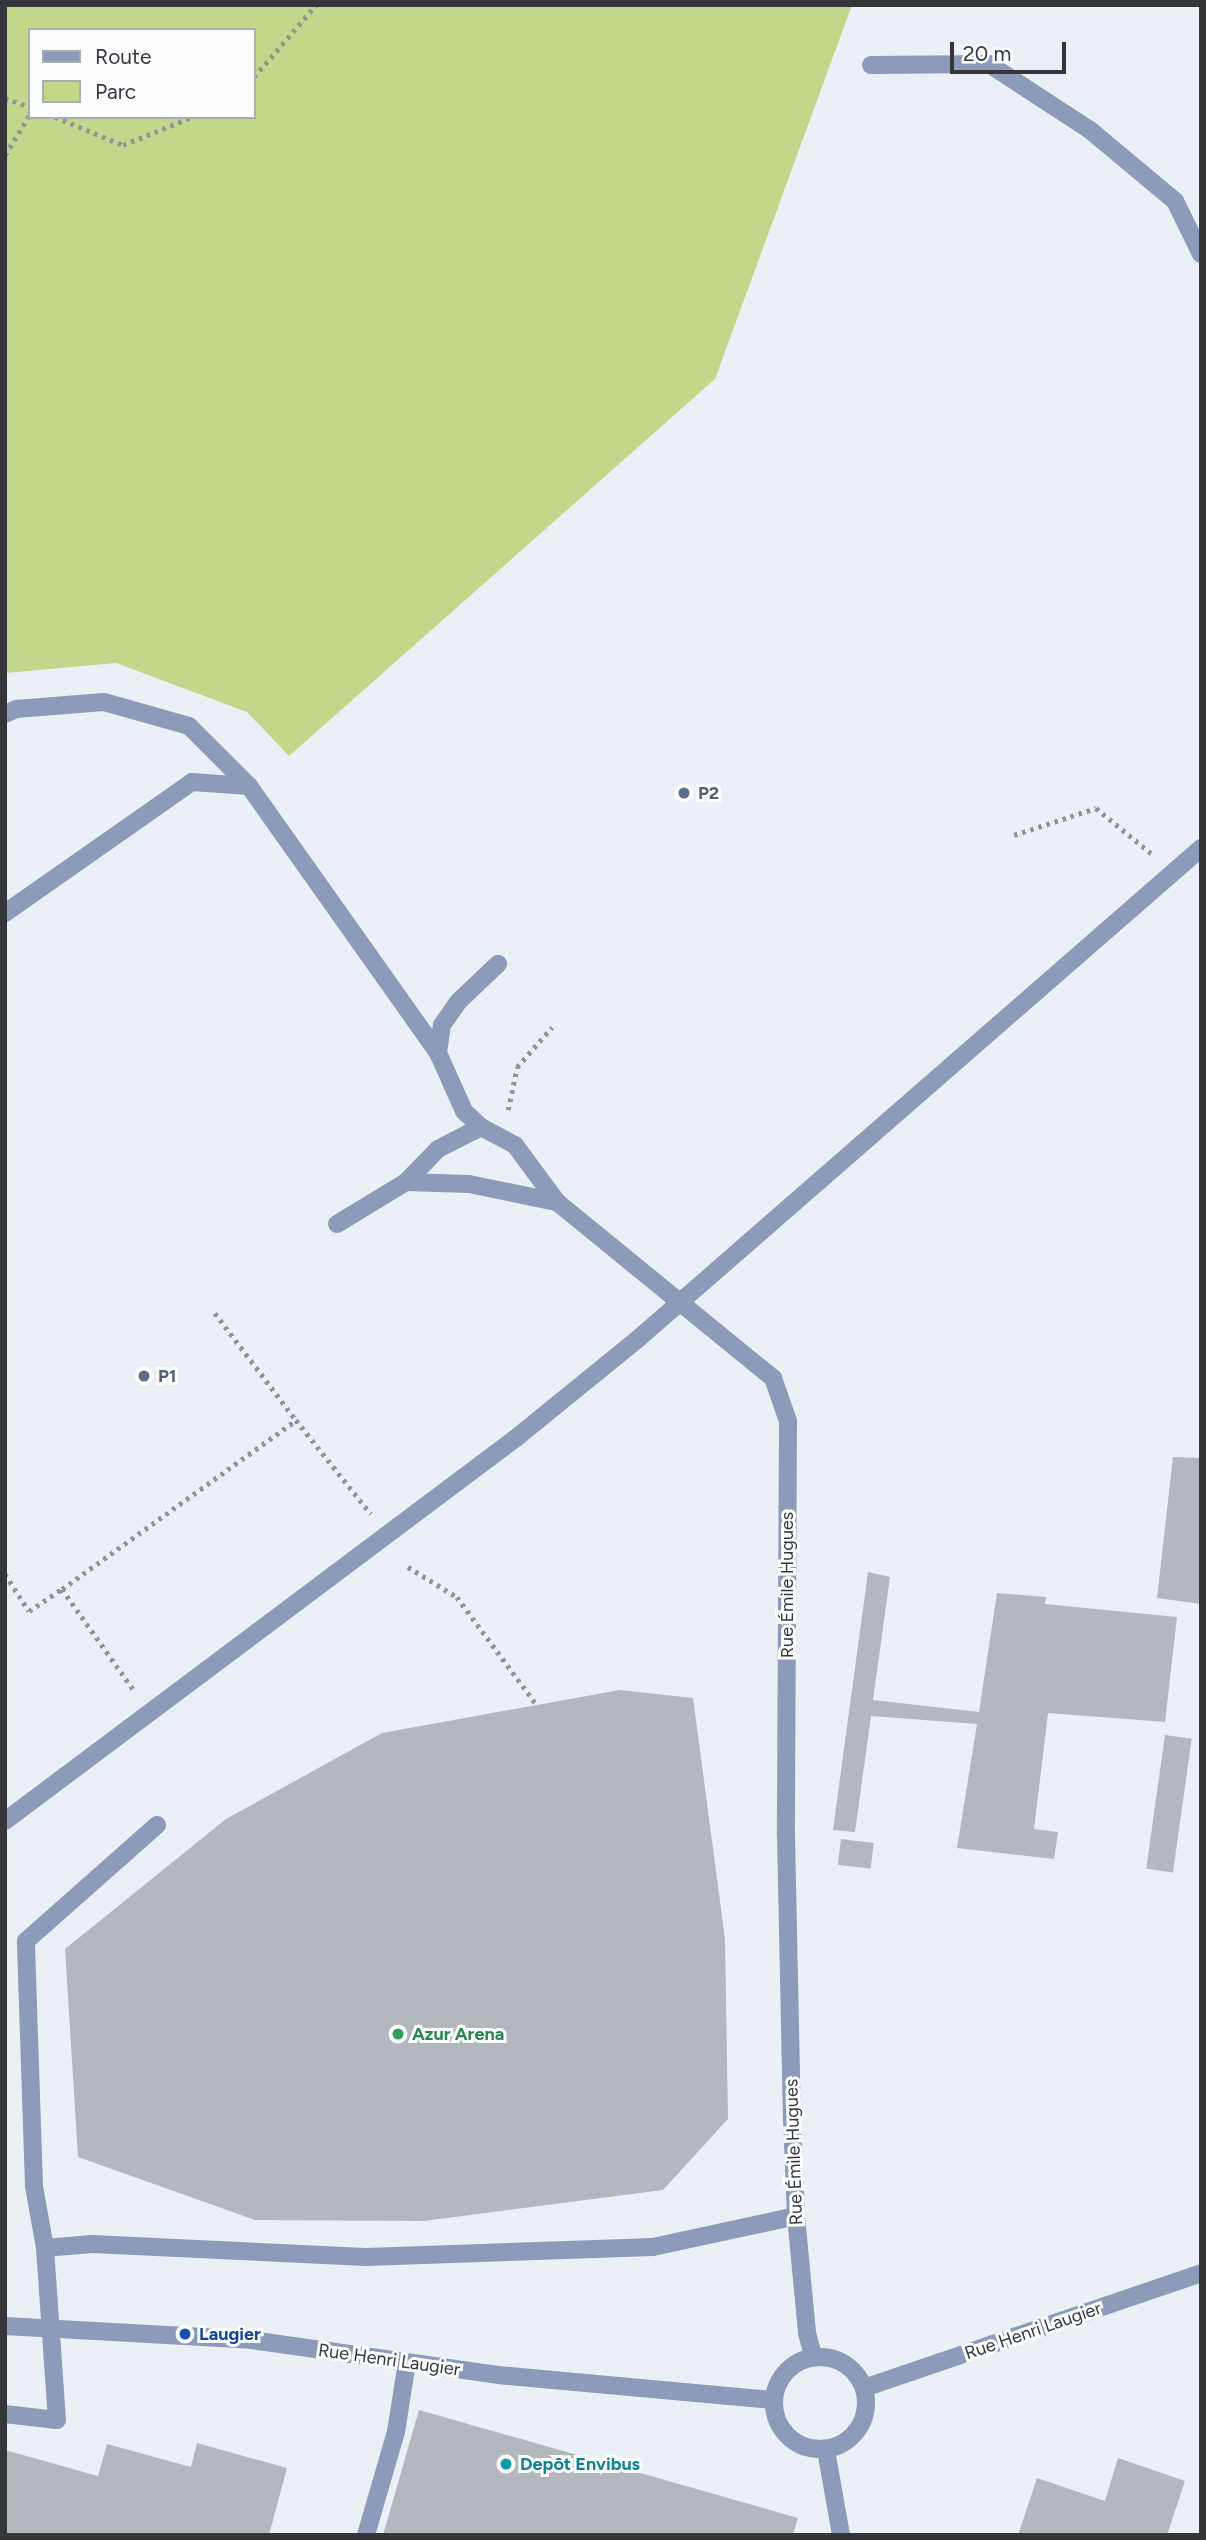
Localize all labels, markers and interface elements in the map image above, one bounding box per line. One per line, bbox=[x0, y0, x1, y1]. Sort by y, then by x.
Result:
legend bbox=[28, 28, 256, 119]
scale bar bbox=[954, 28, 1070, 72]
text: 20 m bbox=[963, 41, 1011, 66]
text: Route bbox=[95, 44, 151, 69]
text: Parc bbox=[95, 79, 136, 104]
place label: P2 bbox=[698, 782, 719, 804]
marker: P2 bbox=[676, 785, 692, 801]
place label: P1 bbox=[158, 1365, 176, 1387]
marker: P1 bbox=[136, 1368, 152, 1384]
street label: Rue Émile Hugues bbox=[776, 1512, 798, 1658]
place label: Azur Arena bbox=[412, 2023, 504, 2045]
marker: Azur Arena bbox=[390, 2026, 406, 2042]
street label: Rue Émile Hugues bbox=[781, 2078, 807, 2226]
street label: Rue Henri Laugier bbox=[962, 2298, 1104, 2364]
place label: Laugier bbox=[199, 2323, 261, 2345]
marker: Laugier bbox=[177, 2326, 193, 2342]
street label: Rue Henri Laugier bbox=[317, 2339, 461, 2381]
place label: Depôt Envibus bbox=[520, 2453, 640, 2475]
marker: Depôt Envibus bbox=[498, 2456, 514, 2472]

